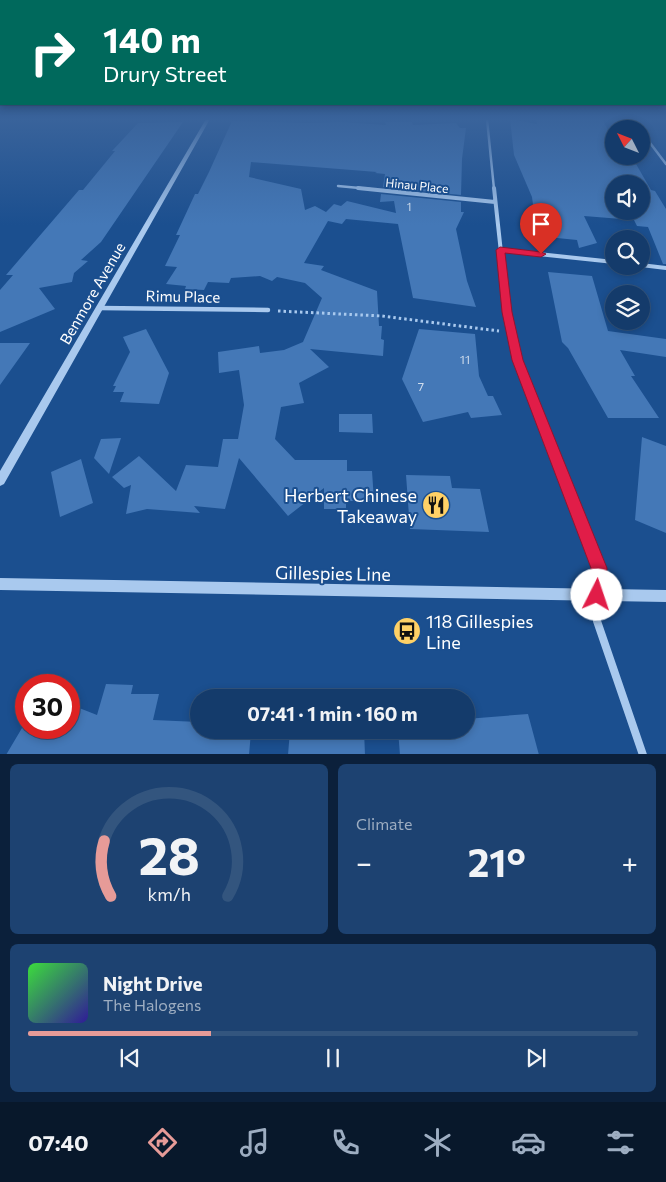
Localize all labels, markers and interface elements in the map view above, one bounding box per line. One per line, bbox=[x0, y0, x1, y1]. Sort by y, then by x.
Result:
text: 140 m bbox=[103, 17, 201, 60]
icon: right bbox=[20, 20, 85, 85]
text: Drury Street bbox=[103, 60, 227, 87]
north arrow bbox=[605, 120, 650, 165]
map controls bbox=[605, 120, 650, 330]
street label: Hinau Place bbox=[385, 175, 449, 195]
button: sound bbox=[605, 175, 650, 220]
house number: 1 bbox=[407, 200, 411, 213]
pin bbox=[520, 203, 562, 254]
icon: arrive bbox=[527, 210, 555, 238]
button: search bbox=[605, 230, 650, 275]
street label: Benmore Avenue bbox=[56, 239, 129, 347]
button: layers bbox=[605, 285, 650, 330]
street label: Rimu Place bbox=[146, 286, 221, 306]
house number: 11 bbox=[460, 352, 470, 366]
house number: 7 bbox=[418, 379, 424, 393]
place label: Herbert Chinese Takeaway bbox=[284, 484, 417, 527]
restaurant icon: Herbert Chinese Takeaway bbox=[421, 490, 451, 520]
street label: Gillespies Line bbox=[275, 561, 391, 585]
position arrow bbox=[570, 568, 622, 620]
place label: 118 Gillespies Line bbox=[426, 610, 533, 653]
bus stop icon: 118 Gillespies Line bbox=[392, 616, 422, 646]
speed limit sign: 30 bbox=[15, 674, 80, 739]
text: 07:41 · 1 min · 160 m bbox=[247, 702, 418, 725]
text: Climate bbox=[356, 814, 412, 833]
text: 28 bbox=[138, 822, 200, 886]
text: 21° bbox=[468, 838, 526, 885]
text: − bbox=[356, 845, 372, 879]
text: + bbox=[622, 845, 638, 879]
text: km/h bbox=[147, 883, 191, 905]
text: Night Drive bbox=[103, 972, 203, 995]
text: The Halogens bbox=[103, 995, 201, 1014]
icon: previous bbox=[116, 1044, 144, 1072]
icon: pause bbox=[319, 1044, 347, 1072]
icon: next bbox=[522, 1044, 550, 1072]
icon: directions bbox=[145, 1125, 180, 1160]
icon: music bbox=[237, 1125, 272, 1160]
icon: phone bbox=[328, 1125, 363, 1160]
icon: climate bbox=[420, 1125, 455, 1160]
icon: car bbox=[511, 1125, 546, 1160]
icon: filters bbox=[603, 1125, 638, 1160]
text: 07:40 bbox=[28, 1129, 89, 1156]

